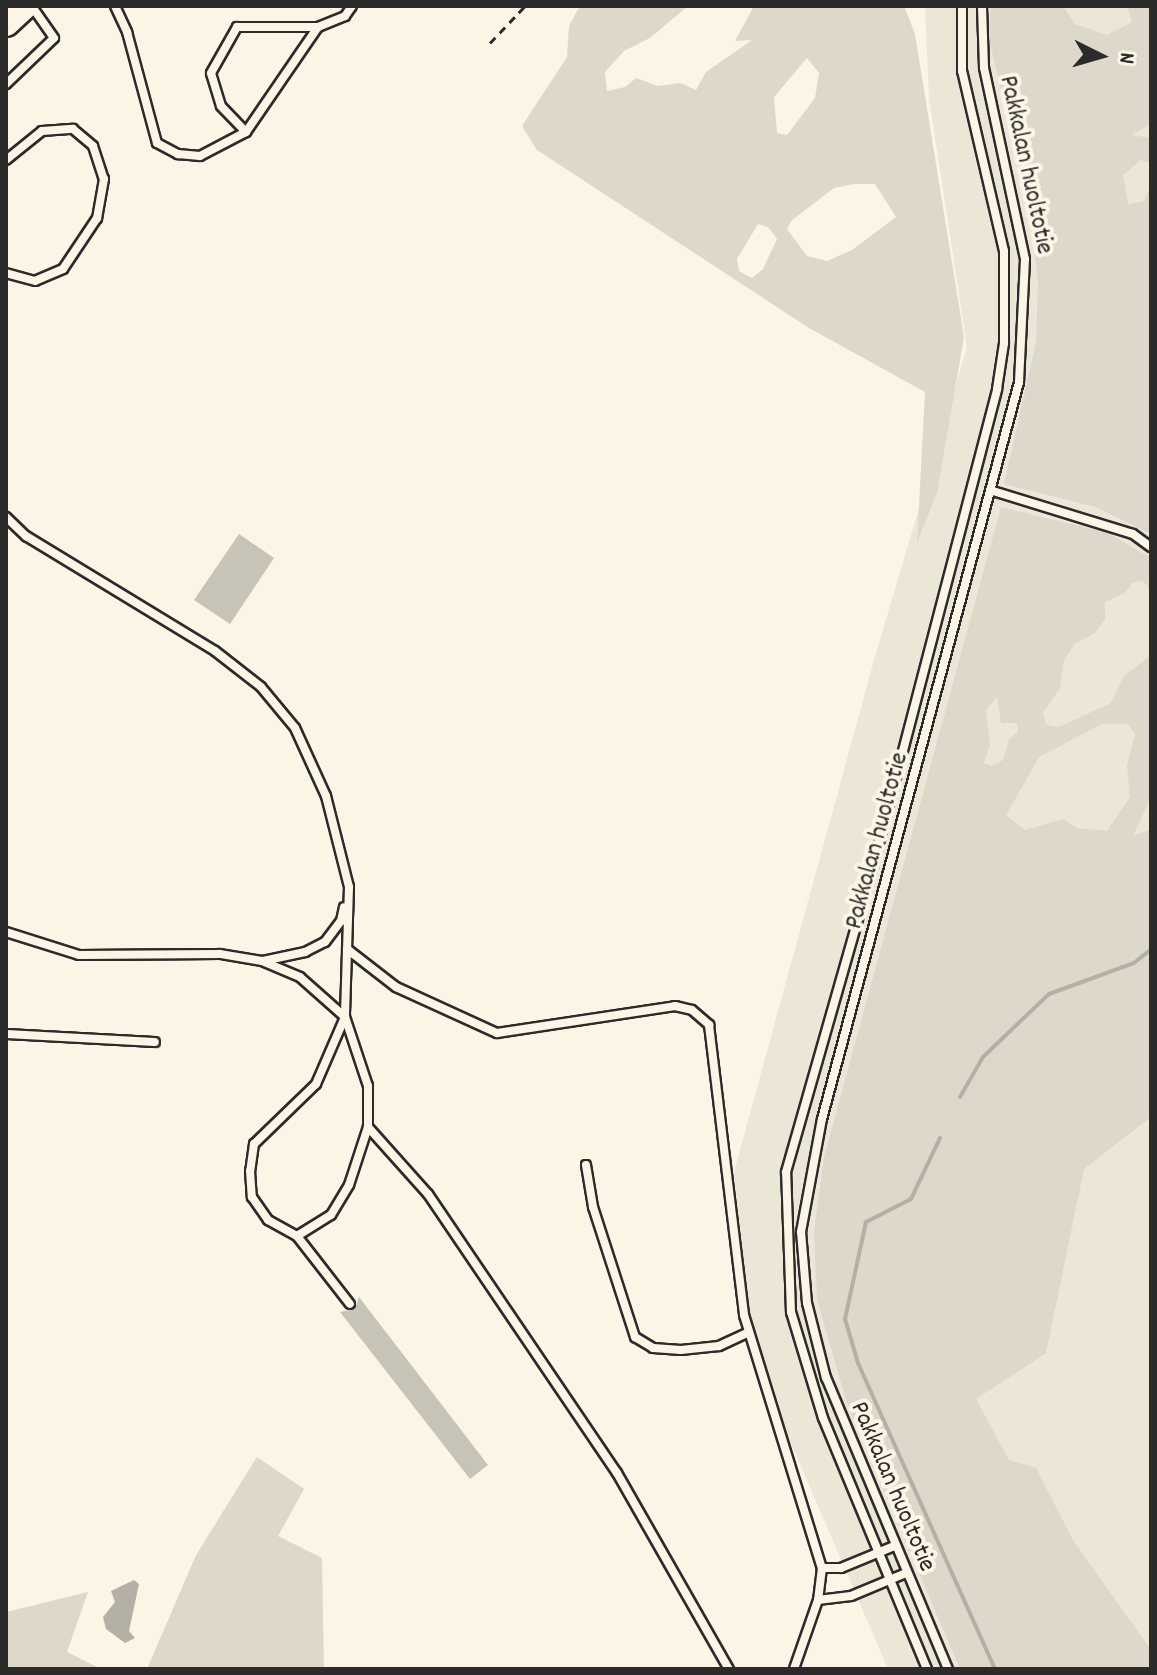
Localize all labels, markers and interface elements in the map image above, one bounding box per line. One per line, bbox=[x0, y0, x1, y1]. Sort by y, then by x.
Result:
north arrow bbox=[1061, 16, 1141, 96]
text: N bbox=[1109, 51, 1141, 65]
street label: Pakkalan huoltotie bbox=[991, 73, 1059, 257]
street label: Pakkalan huoltotie bbox=[839, 749, 917, 933]
street label: Pakkalan huoltotie bbox=[842, 1397, 942, 1577]

